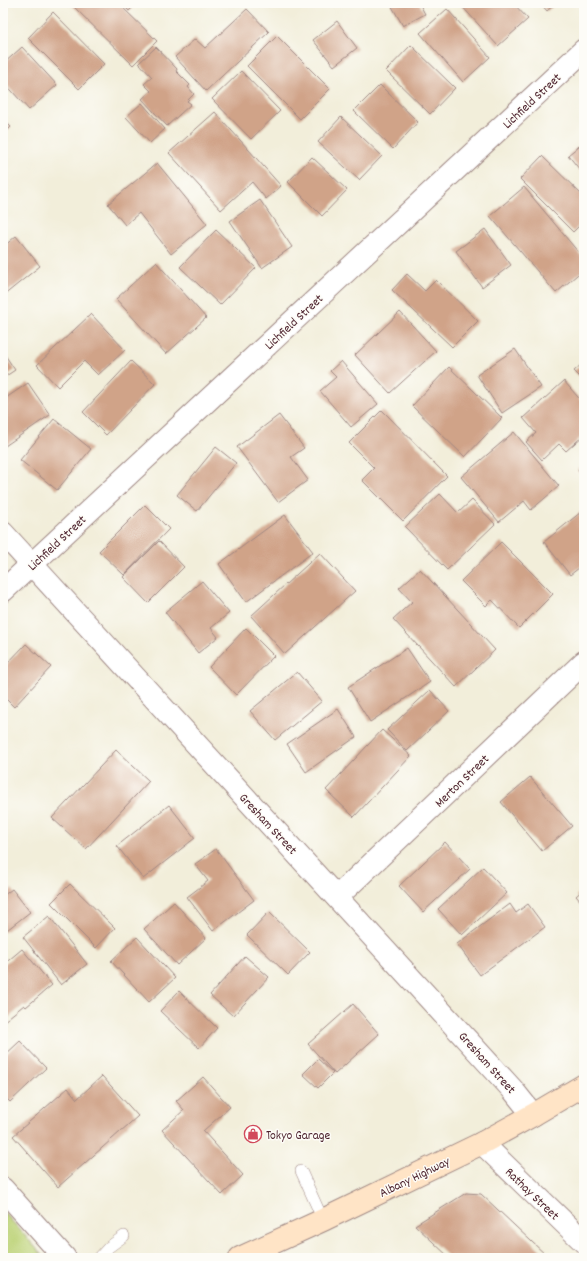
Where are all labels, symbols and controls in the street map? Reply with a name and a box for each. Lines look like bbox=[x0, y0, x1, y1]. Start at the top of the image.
street label: Lichfield Street bbox=[499, 69, 567, 134]
street label: Lichfield Street bbox=[261, 290, 329, 355]
street label: Lichfield Street bbox=[24, 511, 92, 576]
street label: Merton Street bbox=[431, 751, 494, 813]
street label: Gresham Street bbox=[234, 790, 301, 860]
street label: Gresham Street bbox=[453, 1028, 519, 1099]
shop icon: Tokyo Garage bbox=[243, 1124, 263, 1144]
place label: Tokyo Garage bbox=[266, 1127, 330, 1146]
street label: Albany Highway bbox=[377, 1153, 454, 1204]
street label: Rathay Street bbox=[500, 1164, 563, 1226]

